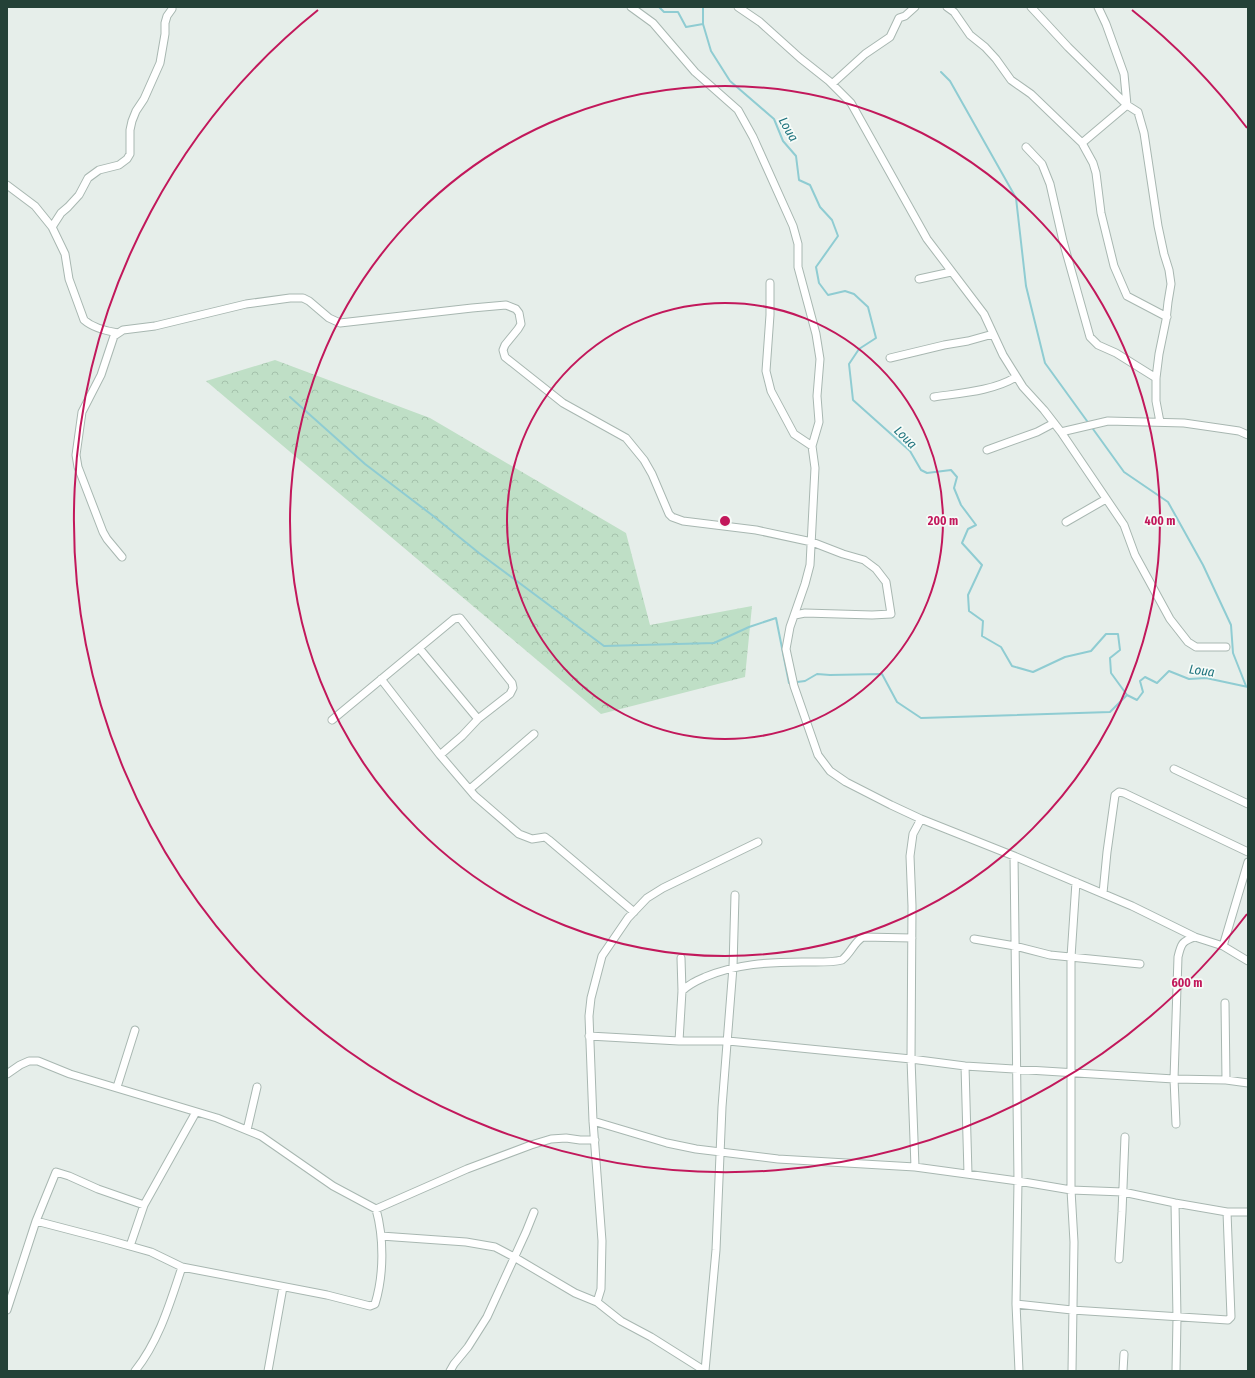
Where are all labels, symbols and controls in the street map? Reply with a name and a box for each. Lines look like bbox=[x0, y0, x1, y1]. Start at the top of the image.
water label: Loua bbox=[776, 114, 802, 144]
water label: Loua bbox=[891, 423, 920, 452]
centre of rings bbox=[718, 514, 732, 528]
text: 200 m bbox=[927, 514, 958, 528]
text: 400 m bbox=[1145, 514, 1175, 528]
water label: Loua bbox=[1188, 661, 1216, 680]
text: 600 m bbox=[1171, 976, 1203, 990]

